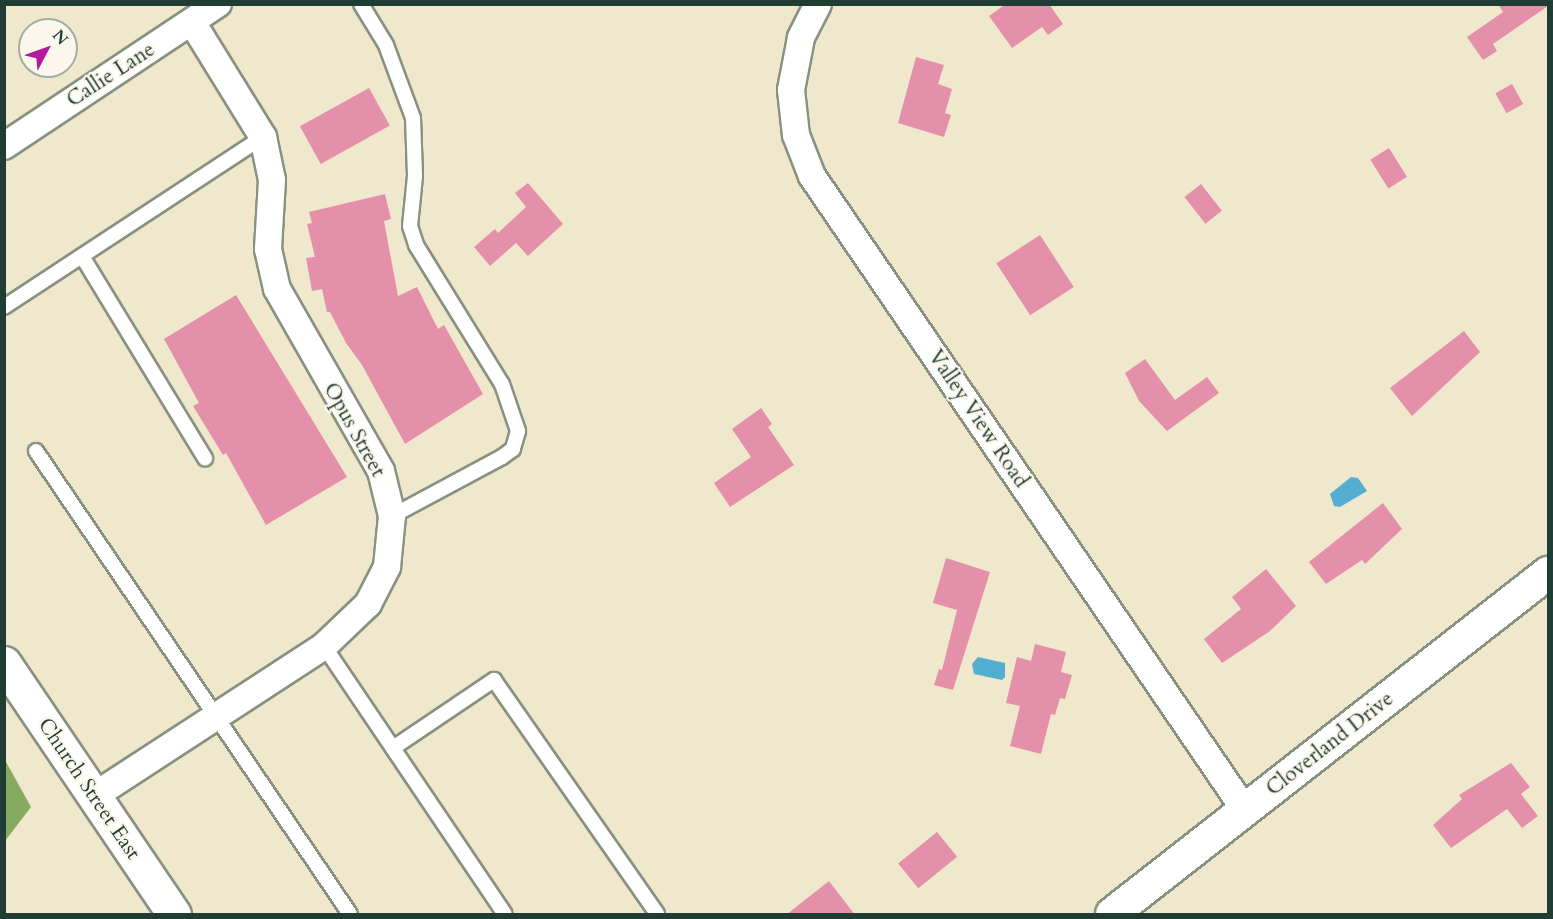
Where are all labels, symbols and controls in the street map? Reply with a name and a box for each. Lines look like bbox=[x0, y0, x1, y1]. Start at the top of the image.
north arrow bbox=[18, 18, 78, 78]
text: N bbox=[47, 25, 73, 50]
street label: Callie Lane bbox=[62, 37, 160, 113]
street label: Valley View Road bbox=[923, 345, 1033, 493]
street label: Opus Street bbox=[318, 378, 390, 482]
street label: Cloverland Drive bbox=[1261, 687, 1399, 801]
street label: Church Street East bbox=[32, 713, 146, 865]

